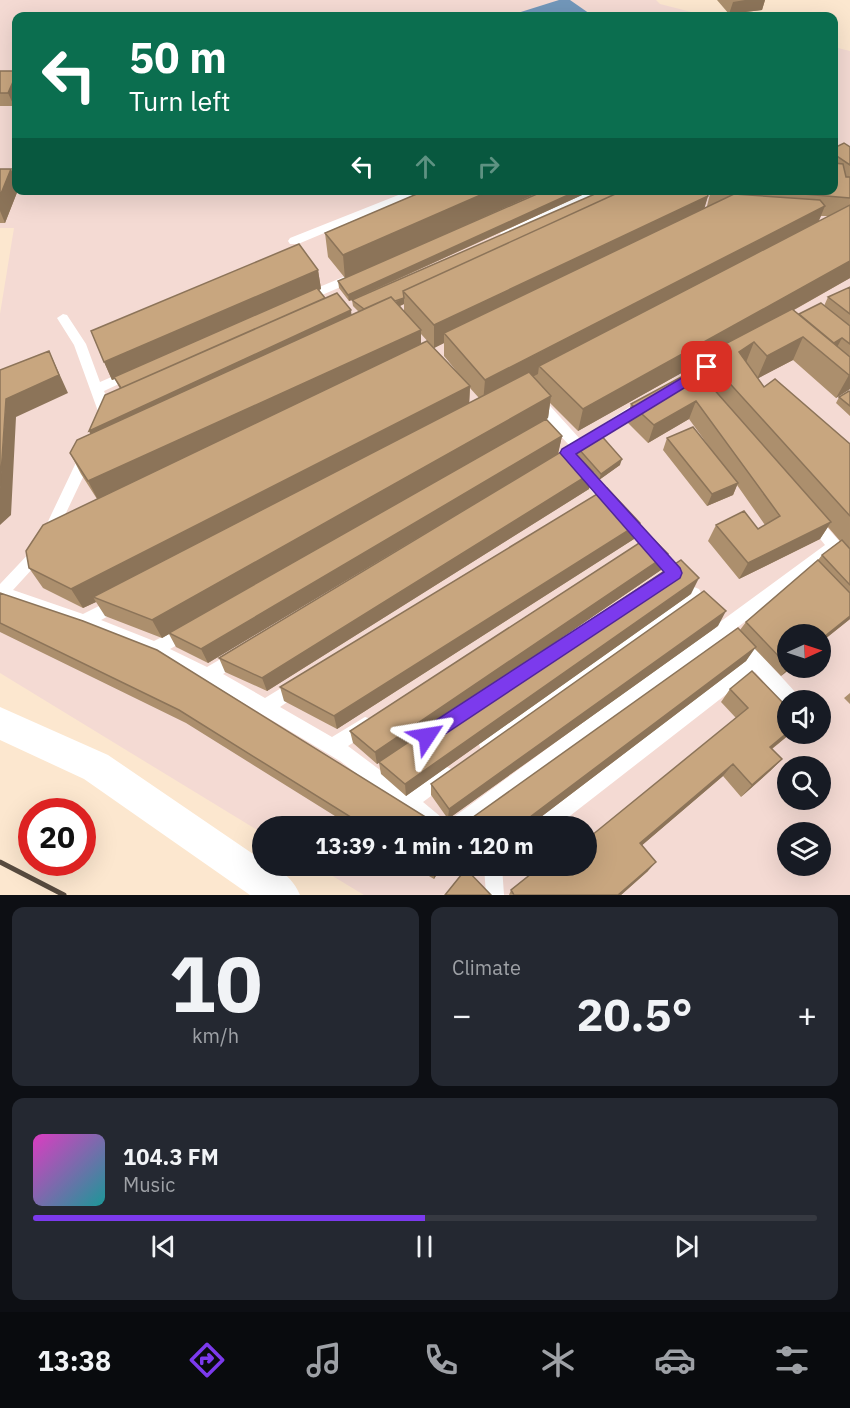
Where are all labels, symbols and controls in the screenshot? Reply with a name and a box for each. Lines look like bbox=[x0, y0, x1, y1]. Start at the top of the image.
text: 50 m bbox=[129, 30, 227, 85]
icon: left bbox=[30, 36, 108, 114]
text: Turn left bbox=[129, 83, 230, 118]
icon: left bbox=[346, 150, 379, 183]
icon: ahead bbox=[409, 150, 442, 183]
icon: right bbox=[472, 150, 505, 183]
pin bbox=[681, 341, 732, 392]
icon: arrive bbox=[690, 350, 723, 383]
north arrow bbox=[777, 624, 831, 678]
map controls bbox=[777, 624, 831, 876]
button: sound bbox=[777, 690, 831, 744]
position arrow bbox=[395, 704, 459, 768]
button: search bbox=[777, 756, 831, 810]
speed limit sign: 20 bbox=[18, 798, 96, 876]
button: layers bbox=[777, 822, 831, 876]
text: 13:39 · 1 min · 120 m bbox=[315, 831, 534, 860]
text: 10 bbox=[169, 932, 262, 1033]
text: Climate bbox=[452, 954, 521, 981]
text: 20.5° bbox=[576, 985, 693, 1043]
text: − bbox=[452, 993, 472, 1036]
text: + bbox=[797, 993, 817, 1036]
text: km/h bbox=[192, 1022, 239, 1049]
text: 104.3 FM bbox=[123, 1142, 219, 1171]
text: Music bbox=[123, 1171, 175, 1198]
icon: previous bbox=[147, 1230, 180, 1263]
icon: pause bbox=[408, 1230, 441, 1263]
icon: next bbox=[670, 1230, 703, 1263]
icon: directions bbox=[186, 1339, 228, 1381]
icon: music bbox=[303, 1339, 345, 1381]
icon: phone bbox=[420, 1339, 462, 1381]
icon: climate bbox=[537, 1339, 579, 1381]
icon: car bbox=[654, 1339, 696, 1381]
icon: filters bbox=[771, 1339, 813, 1381]
text: 13:38 bbox=[37, 1343, 111, 1378]

